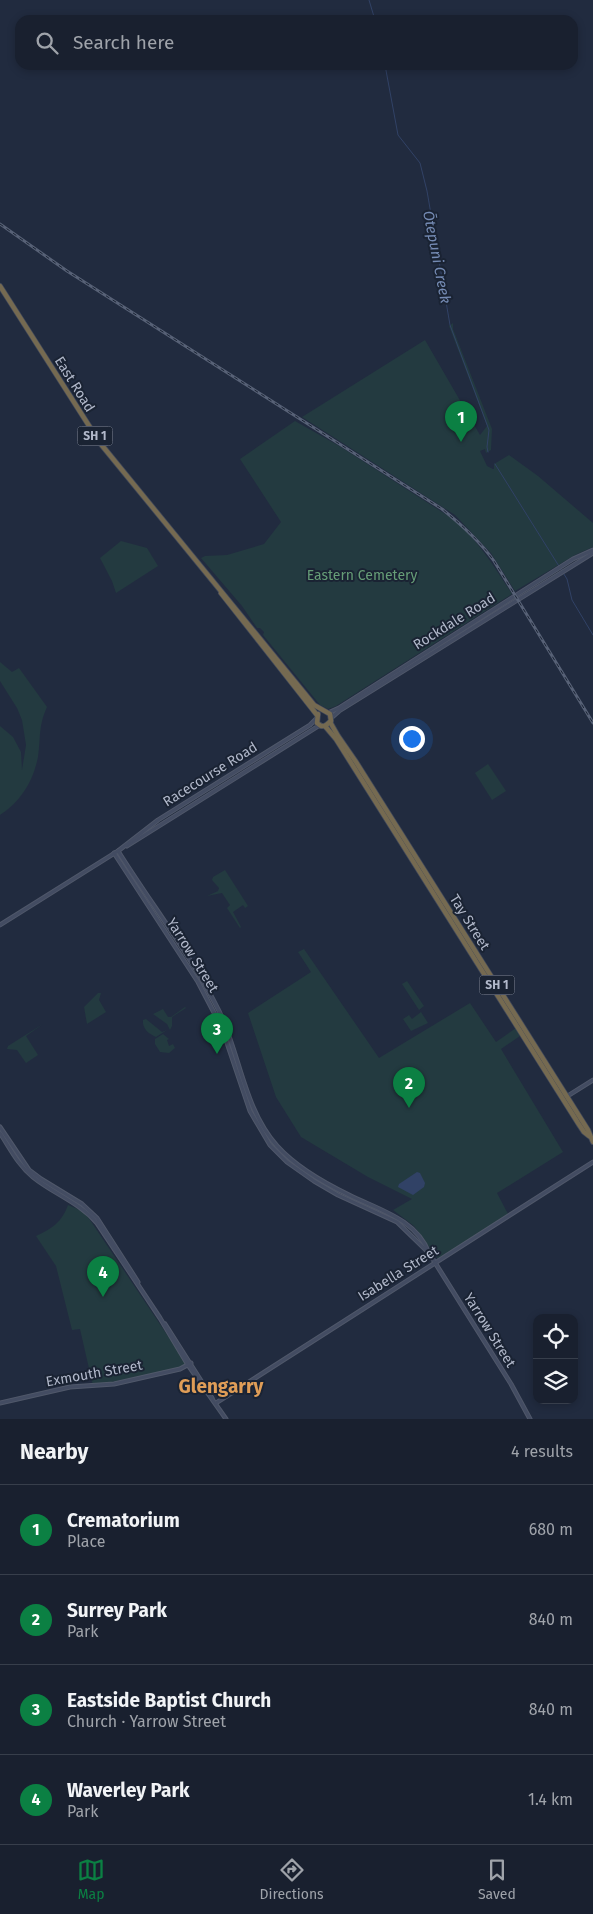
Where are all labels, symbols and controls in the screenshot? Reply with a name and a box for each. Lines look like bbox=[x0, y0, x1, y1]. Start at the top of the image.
search box bbox=[15, 15, 578, 70]
icon: search bbox=[33, 29, 61, 57]
text: Search here bbox=[73, 31, 174, 54]
water label: Ōtepuni Creek bbox=[419, 209, 455, 305]
street label: East Road bbox=[51, 353, 98, 415]
pin: 1 bbox=[445, 401, 477, 442]
road number: SH 1 bbox=[78, 426, 112, 446]
park label: Eastern Cemetery bbox=[307, 567, 417, 584]
street label: Rockdale Road bbox=[410, 589, 498, 653]
your location bbox=[399, 726, 425, 752]
street label: Racecourse Road bbox=[160, 739, 261, 810]
street label: Tay Street bbox=[446, 891, 494, 954]
street label: Yarrow Street bbox=[163, 915, 223, 996]
road number: SH 1 bbox=[480, 976, 514, 994]
pin: 3 bbox=[201, 1013, 233, 1054]
pin: 2 bbox=[393, 1067, 425, 1108]
street label: Isabella Street bbox=[355, 1241, 442, 1305]
pin: 4 bbox=[87, 1256, 119, 1297]
street label: Yarrow Street bbox=[460, 1290, 520, 1371]
map controls bbox=[533, 1314, 578, 1404]
button: locate bbox=[533, 1314, 578, 1359]
street label: Exmouth Street bbox=[45, 1356, 145, 1390]
button: layers bbox=[533, 1359, 578, 1404]
district label: Glengarry bbox=[179, 1375, 264, 1398]
text: Nearby bbox=[20, 1439, 88, 1465]
text: 4 results bbox=[511, 1442, 573, 1461]
text: Crematorium bbox=[67, 1509, 180, 1532]
text: 1 bbox=[32, 1520, 40, 1539]
text: 680 m bbox=[529, 1520, 573, 1539]
text: Place bbox=[67, 1532, 106, 1551]
text: Surrey Park bbox=[67, 1599, 167, 1622]
text: 2 bbox=[32, 1610, 40, 1629]
text: 840 m bbox=[529, 1610, 573, 1629]
text: Park bbox=[67, 1622, 99, 1641]
text: Eastside Baptist Church bbox=[67, 1689, 271, 1712]
text: 3 bbox=[32, 1700, 40, 1719]
text: 840 m bbox=[529, 1700, 573, 1719]
text: Church · Yarrow Street bbox=[67, 1712, 226, 1731]
text: Waverley Park bbox=[67, 1779, 190, 1802]
text: 4 bbox=[31, 1790, 41, 1809]
text: 1.4 km bbox=[528, 1790, 573, 1809]
text: Park bbox=[67, 1802, 99, 1821]
tab: Map bbox=[77, 1856, 105, 1903]
tab: Directions bbox=[259, 1856, 324, 1903]
tab: Saved bbox=[478, 1856, 516, 1903]

